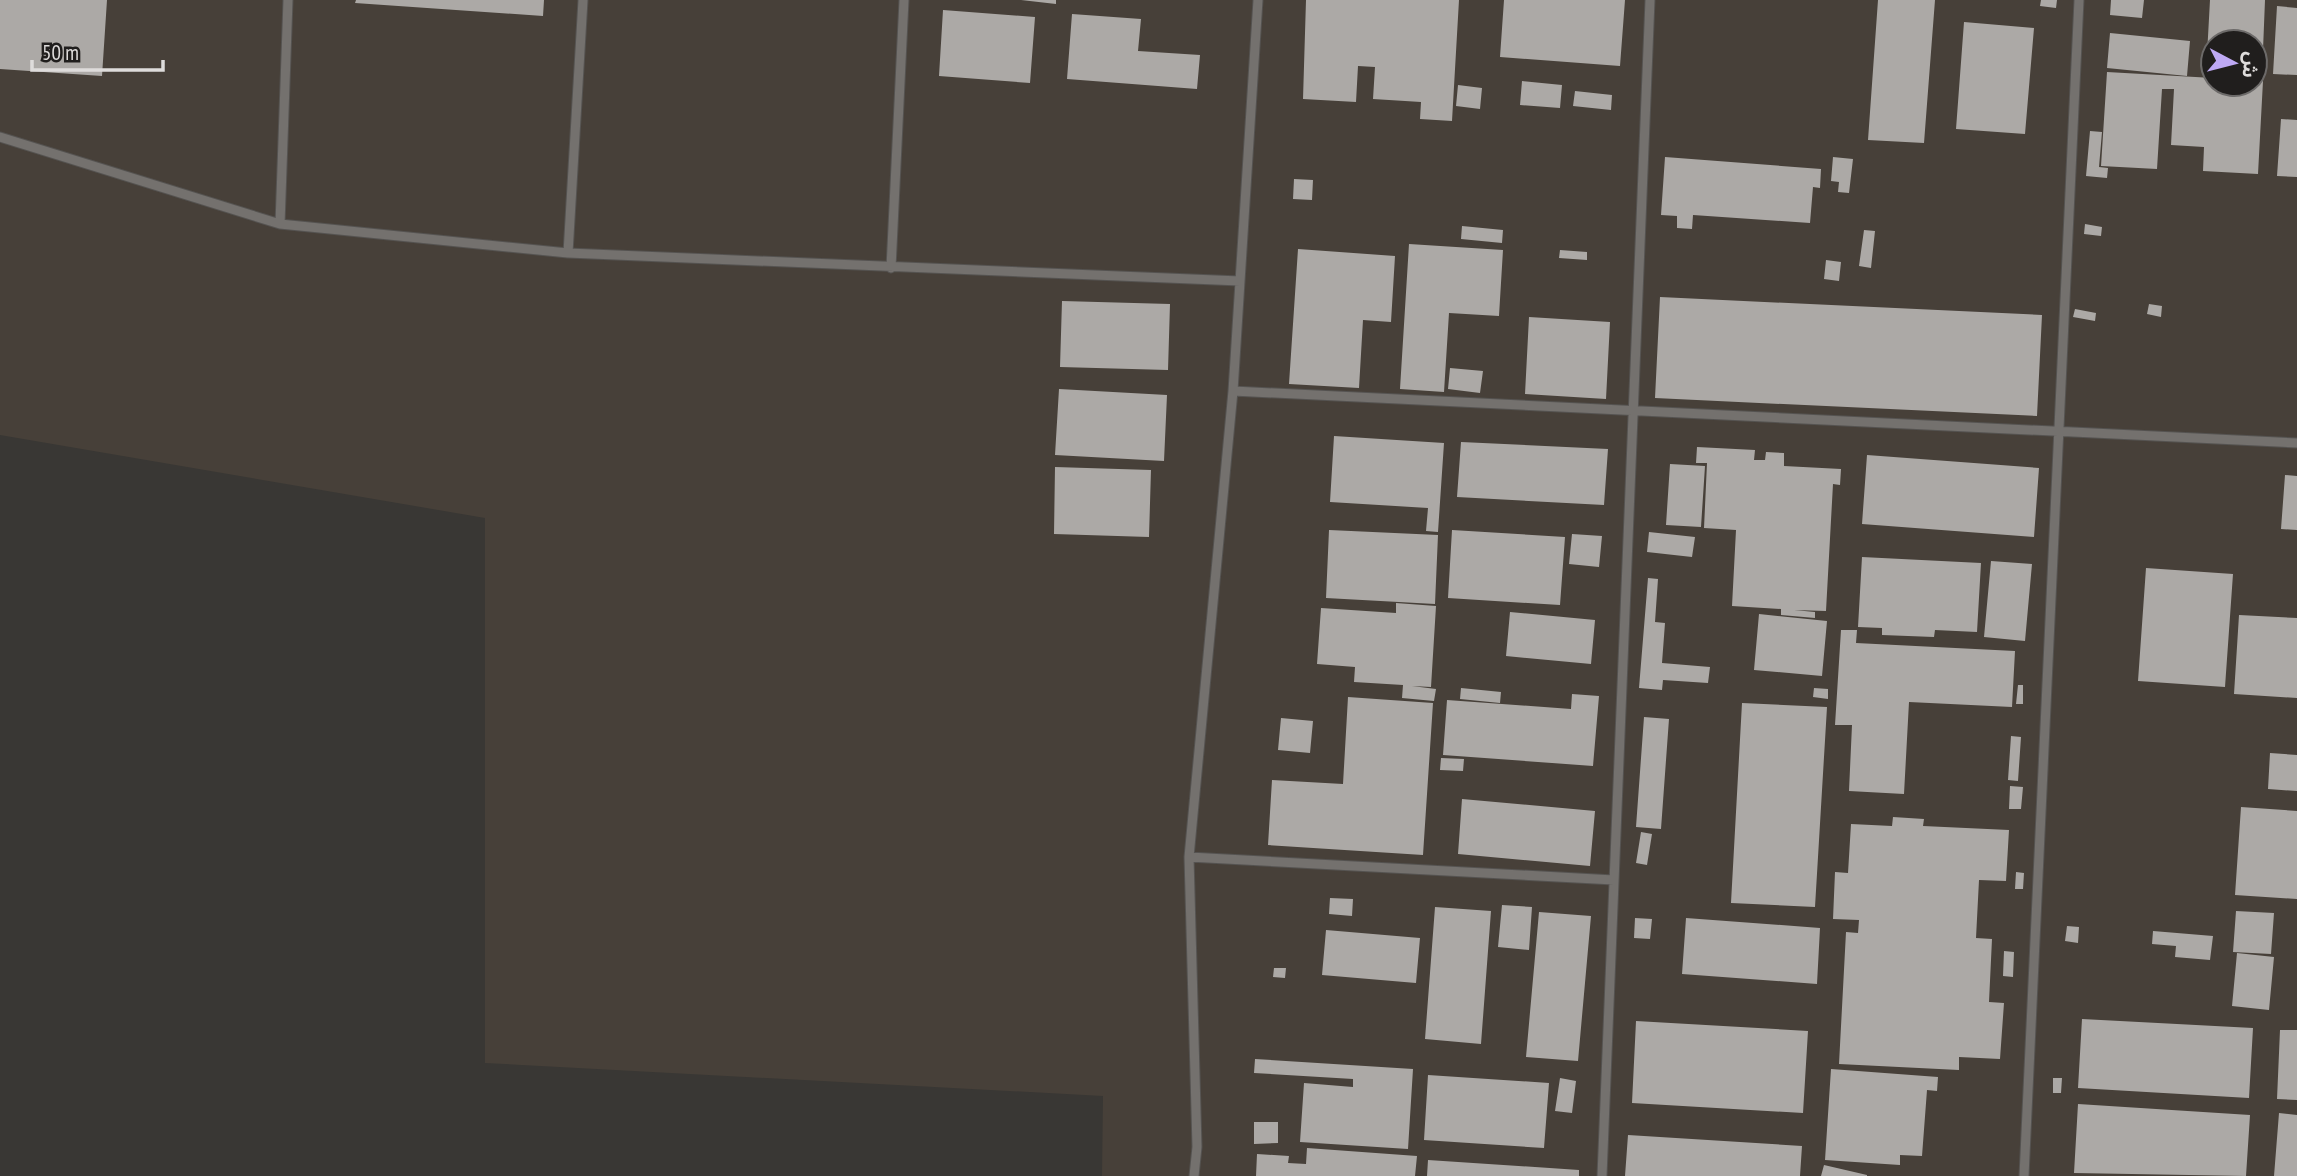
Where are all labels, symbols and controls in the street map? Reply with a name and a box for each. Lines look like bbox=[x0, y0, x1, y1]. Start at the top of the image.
scale bar bbox=[32, 28, 163, 72]
north arrow bbox=[2199, 28, 2269, 98]
text: 50 m bbox=[42, 39, 79, 66]
text: ش bbox=[2237, 51, 2264, 79]

